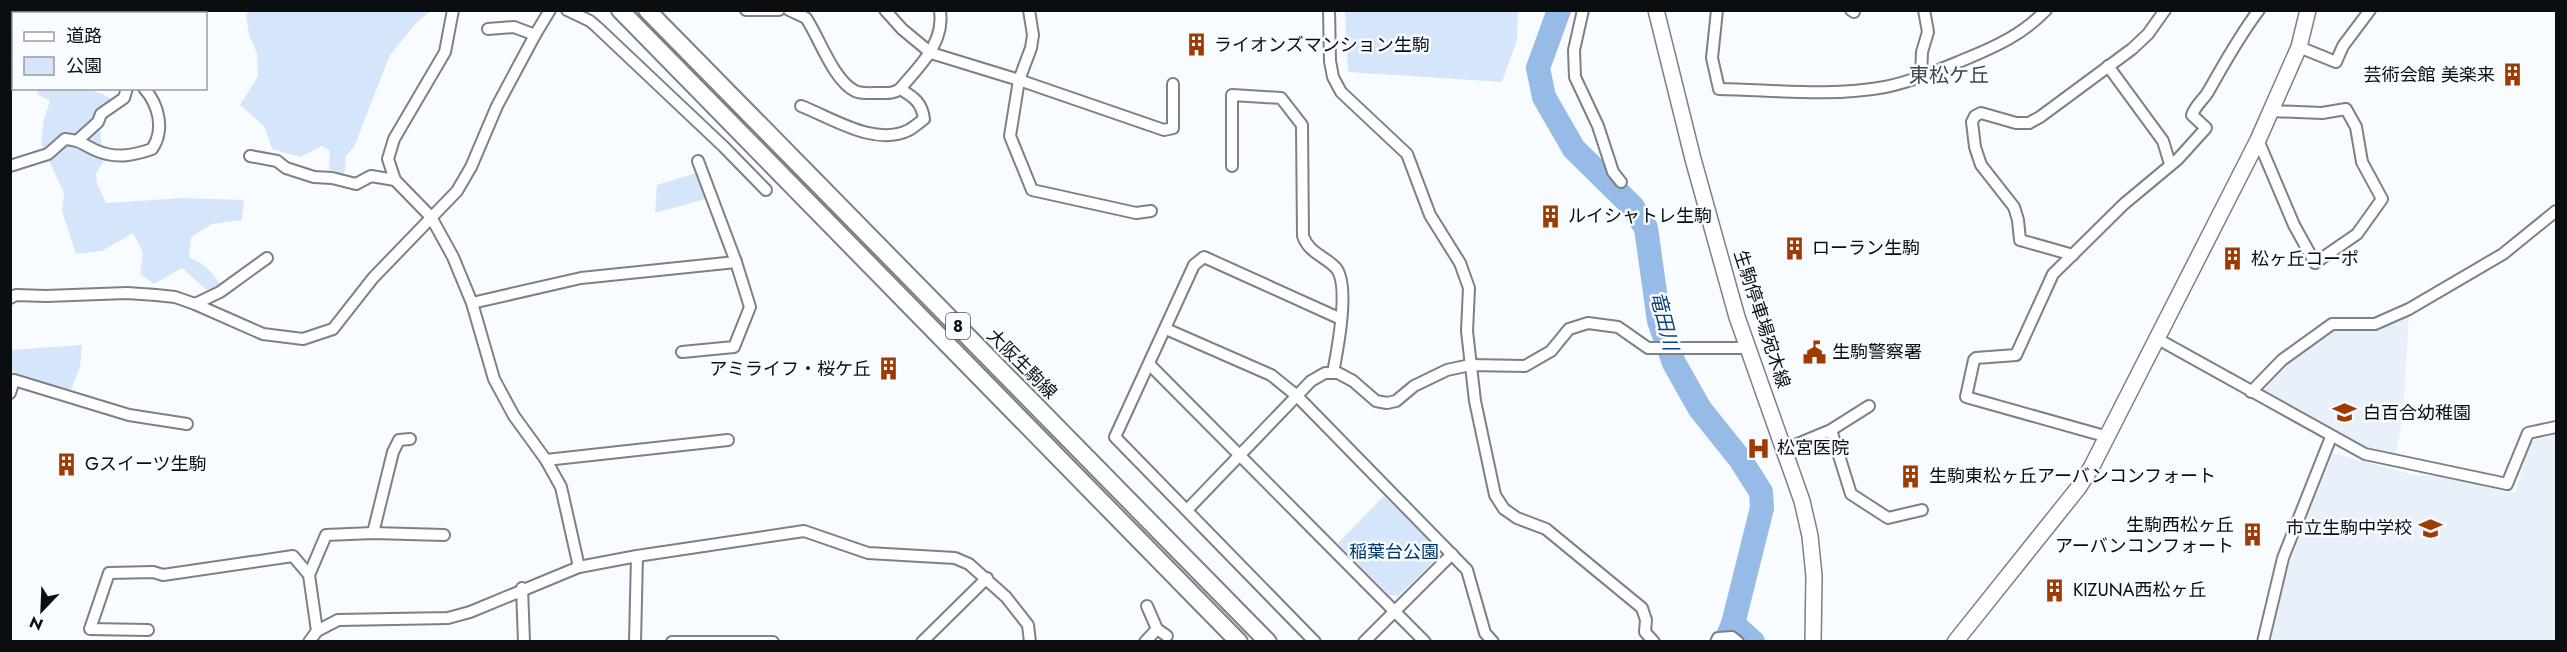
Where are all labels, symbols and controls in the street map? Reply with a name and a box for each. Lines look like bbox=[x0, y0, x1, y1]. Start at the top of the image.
legend bbox=[12, 12, 207, 90]
text: 道路 bbox=[66, 23, 102, 49]
building icon: ライオンズマンション生駒 bbox=[1183, 32, 1209, 58]
place label: ライオンズマンション生駒 bbox=[1214, 32, 1430, 58]
text: 公園 bbox=[66, 53, 102, 79]
district label: 東松ケ丘 bbox=[1909, 61, 1989, 90]
place label: 芸術会館 美楽来 bbox=[2364, 62, 2495, 88]
building icon: 芸術会館 美楽来 bbox=[2500, 62, 2526, 88]
building icon: ルイシャトレ生駒 bbox=[1537, 203, 1563, 229]
place label: ルイシャトレ生駒 bbox=[1568, 203, 1712, 229]
building icon: ローラン生駒 bbox=[1781, 235, 1807, 261]
place label: ローラン生駒 bbox=[1812, 235, 1920, 261]
building icon: 松ヶ丘コーポ bbox=[2220, 246, 2246, 272]
place label: 松ヶ丘コーポ bbox=[2251, 246, 2359, 272]
street label: 生駒停車場宛木線 bbox=[1727, 247, 1797, 391]
water label: 竜田川 bbox=[1643, 288, 1686, 356]
road number: 8 bbox=[946, 313, 970, 339]
street label: 大阪生駒線 bbox=[981, 323, 1063, 405]
public building icon: 生駒警察署 bbox=[1801, 339, 1827, 365]
place label: 生駒警察署 bbox=[1832, 339, 1922, 365]
place label: アミライフ・桜ケ丘 bbox=[709, 356, 871, 382]
building icon: アミライフ・桜ケ丘 bbox=[876, 356, 902, 382]
school or university icon: 白百合幼稚園 bbox=[2332, 400, 2358, 426]
place label: 白百合幼稚園 bbox=[2363, 400, 2471, 426]
hospital icon: 松宮医院 bbox=[1746, 435, 1772, 461]
place label: 松宮医院 bbox=[1777, 435, 1849, 461]
building icon: Gスイーツ生駒 bbox=[54, 451, 80, 477]
place label: Gスイーツ生駒 bbox=[85, 451, 207, 477]
building icon: 生駒東松ヶ丘アーバンコンフォート bbox=[1898, 463, 1924, 489]
place label: 生駒東松ヶ丘アーバンコンフォート bbox=[1929, 463, 2216, 489]
place label: 生駒西松ヶ丘 アーバンコンフォート bbox=[2055, 512, 2234, 559]
place label: 市立生駒中学校 bbox=[2286, 515, 2412, 541]
school or university icon: 市立生駒中学校 bbox=[2417, 515, 2443, 541]
building icon: 生駒西松ヶ丘 アーバンコンフォート bbox=[2239, 522, 2265, 548]
park label: 稲葉台公園 bbox=[1349, 539, 1439, 565]
building icon: KIZUNA西松ヶ丘 bbox=[2042, 577, 2068, 603]
place label: KIZUNA西松ヶ丘 bbox=[2073, 577, 2207, 603]
north arrow bbox=[12, 580, 72, 640]
text: N bbox=[26, 610, 47, 636]

